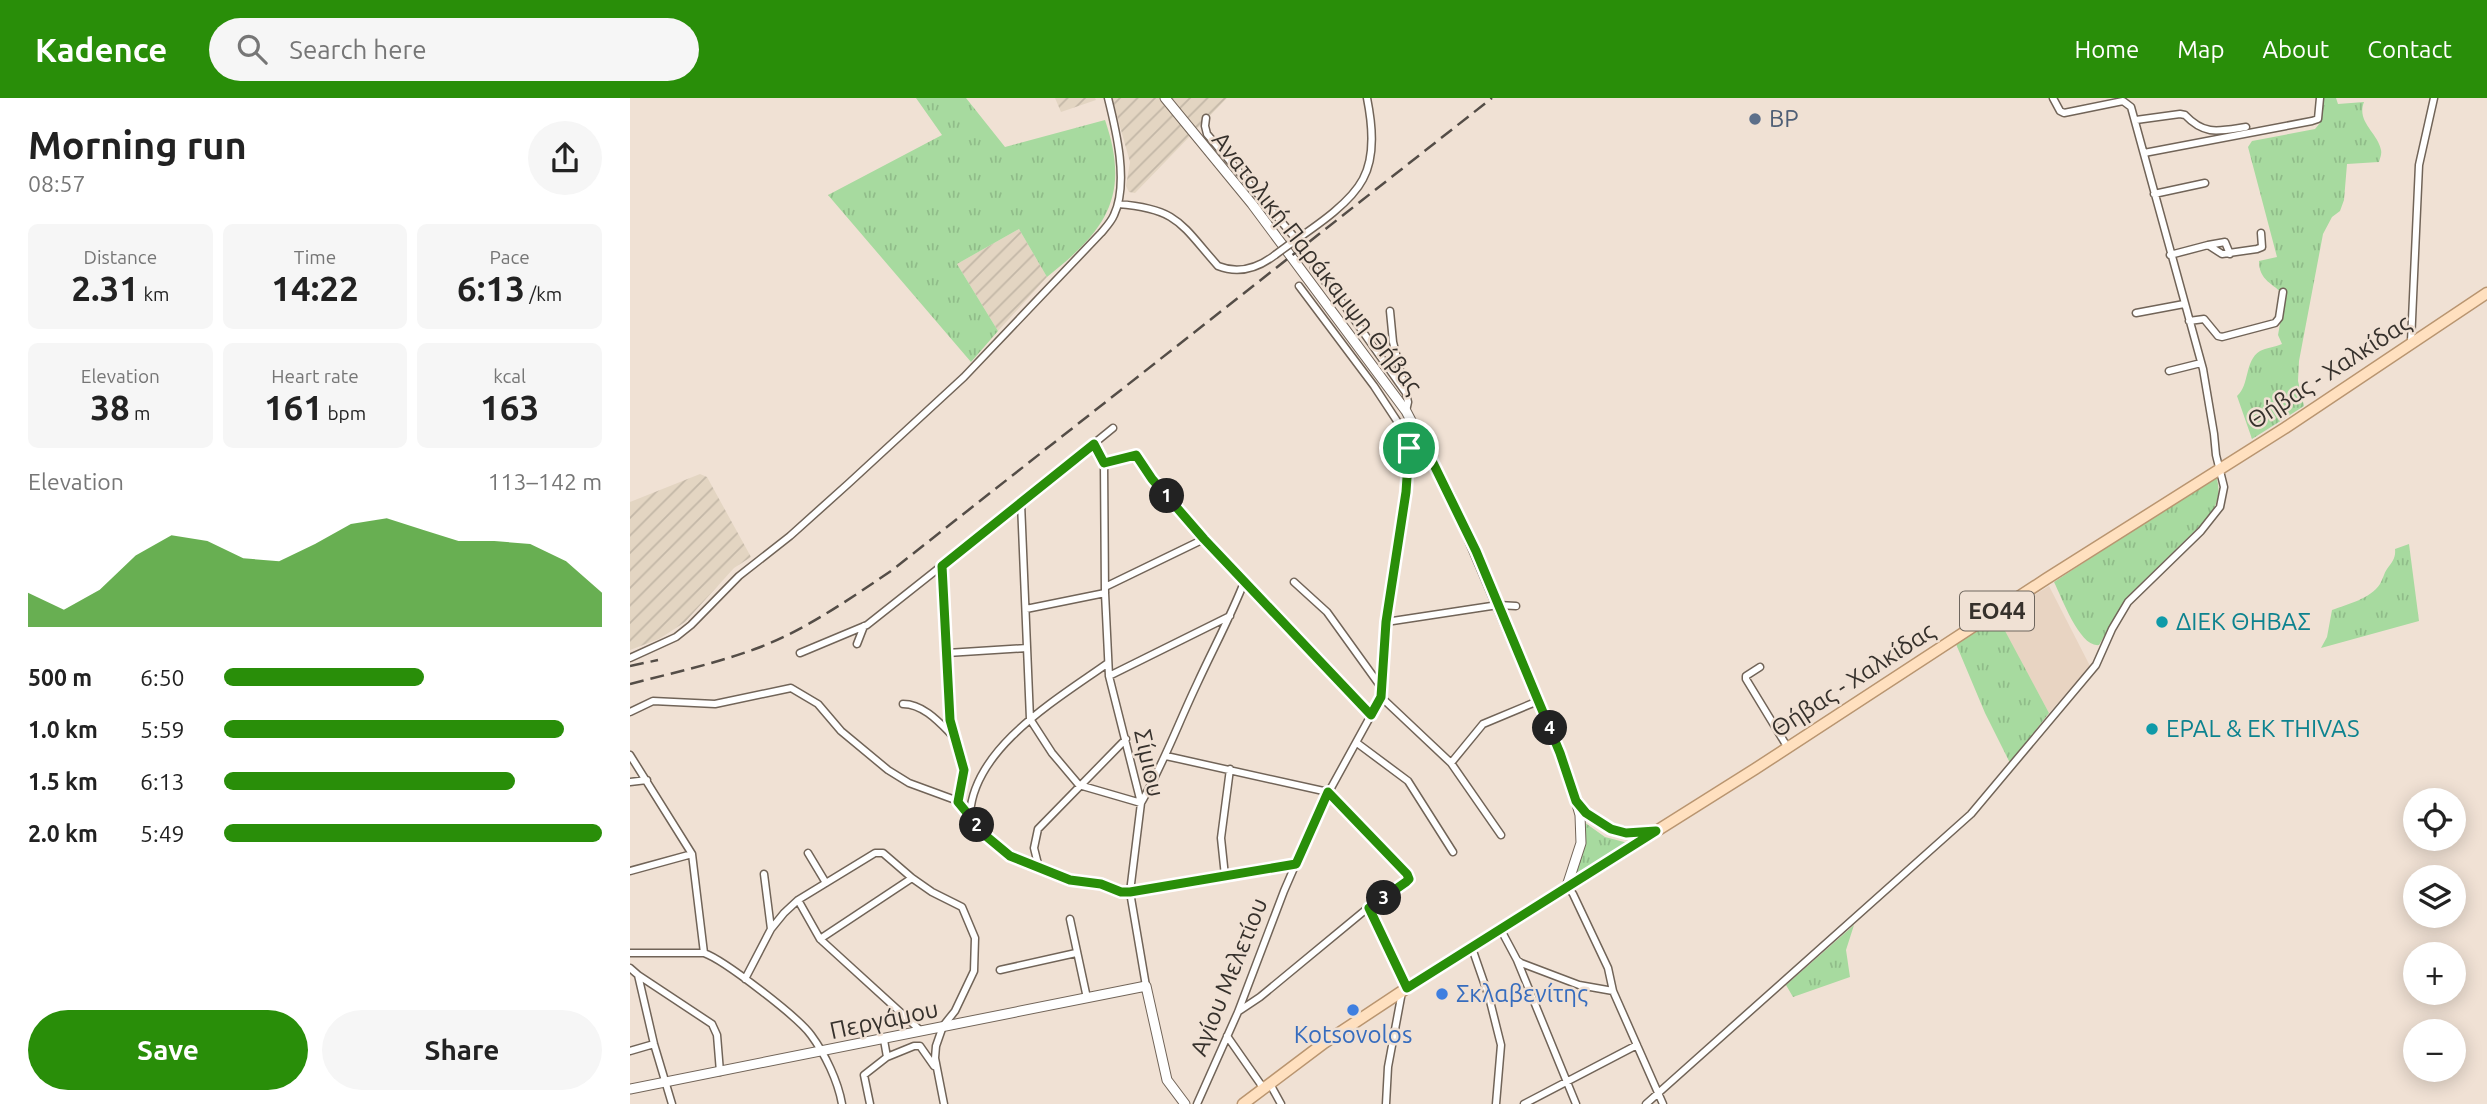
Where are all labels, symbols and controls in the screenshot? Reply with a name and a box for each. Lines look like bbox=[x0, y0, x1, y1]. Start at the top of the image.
search box bbox=[209, 18, 699, 81]
icon: search bbox=[233, 30, 271, 68]
text: Kadence bbox=[35, 31, 167, 68]
text: Search here bbox=[289, 35, 427, 64]
text: Home bbox=[2074, 36, 2139, 63]
text: Map bbox=[2177, 36, 2224, 63]
text: About bbox=[2262, 36, 2329, 63]
text: Contact bbox=[2367, 36, 2452, 63]
place label: BP bbox=[1769, 105, 1799, 132]
marker: BP bbox=[1747, 111, 1763, 127]
button: share bbox=[528, 121, 602, 195]
text: Morning run bbox=[28, 124, 247, 166]
street label: Ανατολική Παράκαμψη Θήβας bbox=[1207, 127, 1428, 399]
text: 08:57 bbox=[28, 171, 86, 196]
text: Distance bbox=[84, 246, 157, 268]
text: Time bbox=[294, 246, 336, 268]
text: Pace bbox=[490, 246, 530, 268]
text: 2.31 bbox=[71, 268, 139, 308]
text: 14:22 bbox=[271, 268, 359, 308]
text: 6:13 bbox=[457, 268, 525, 308]
text: km bbox=[139, 283, 169, 305]
text: /km bbox=[525, 283, 562, 305]
street label: Θήβας - Χαλκίδας bbox=[2242, 309, 2415, 434]
text: Elevation bbox=[81, 365, 160, 387]
text: Heart rate bbox=[271, 365, 359, 387]
text: kcal bbox=[493, 365, 526, 387]
text: 38 bbox=[90, 387, 130, 427]
text: 161 bbox=[264, 387, 323, 427]
text: 163 bbox=[480, 387, 539, 427]
text: m bbox=[130, 402, 150, 424]
text: bpm bbox=[323, 402, 366, 424]
pin bbox=[1379, 418, 1439, 478]
icon: arrive bbox=[1390, 429, 1428, 467]
text: Elevation bbox=[28, 469, 124, 494]
text: 113–142 m bbox=[488, 469, 602, 494]
pin: 1 bbox=[1150, 478, 1184, 514]
text: 1 bbox=[1161, 484, 1172, 506]
road number: ΕΟ44 bbox=[1960, 592, 2034, 631]
place label: ΔΙΕΚ ΘΗΒΑΣ bbox=[2176, 608, 2311, 635]
marker: ΔΙΕΚ ΘΗΒΑΣ bbox=[2154, 614, 2170, 630]
street label: Θήβας - Χαλκίδας bbox=[1766, 617, 1939, 742]
text: 500 m bbox=[28, 665, 92, 690]
text: 6:50 bbox=[140, 665, 185, 690]
pin: 4 bbox=[1532, 710, 1567, 746]
place label: EPAL & EK THIVAS bbox=[2166, 715, 2360, 742]
text: 4 bbox=[1544, 716, 1555, 738]
text: 1.0 km bbox=[28, 717, 98, 742]
text: 5:59 bbox=[140, 717, 185, 742]
marker: EPAL & EK THIVAS bbox=[2144, 721, 2160, 737]
street label: Σίμιου bbox=[1129, 727, 1170, 799]
text: 1.5 km bbox=[28, 769, 98, 794]
text: 6:13 bbox=[140, 769, 185, 794]
map controls bbox=[2403, 788, 2466, 1082]
button: locate bbox=[2403, 788, 2466, 851]
pin: 2 bbox=[960, 808, 994, 842]
text: 2 bbox=[971, 813, 982, 835]
text: 2.0 km bbox=[28, 821, 98, 846]
text: 5:49 bbox=[140, 821, 185, 846]
button: layers bbox=[2403, 865, 2466, 928]
pin: 3 bbox=[1366, 880, 1402, 916]
text: 3 bbox=[1378, 886, 1389, 908]
street label: Αγίου Μελετίου bbox=[1185, 894, 1272, 1060]
button: + bbox=[2403, 942, 2466, 1005]
place label: Σκλαβενίτης bbox=[1456, 980, 1588, 1007]
marker: Σκλαβενίτης bbox=[1434, 986, 1450, 1002]
street label: Περγάμου bbox=[827, 995, 941, 1044]
marker: Kotsovolos bbox=[1345, 1002, 1361, 1018]
button: Save bbox=[28, 1010, 308, 1090]
button: Share bbox=[322, 1010, 602, 1090]
button: − bbox=[2403, 1019, 2466, 1082]
place label: Kotsovolos bbox=[1294, 1021, 1412, 1048]

